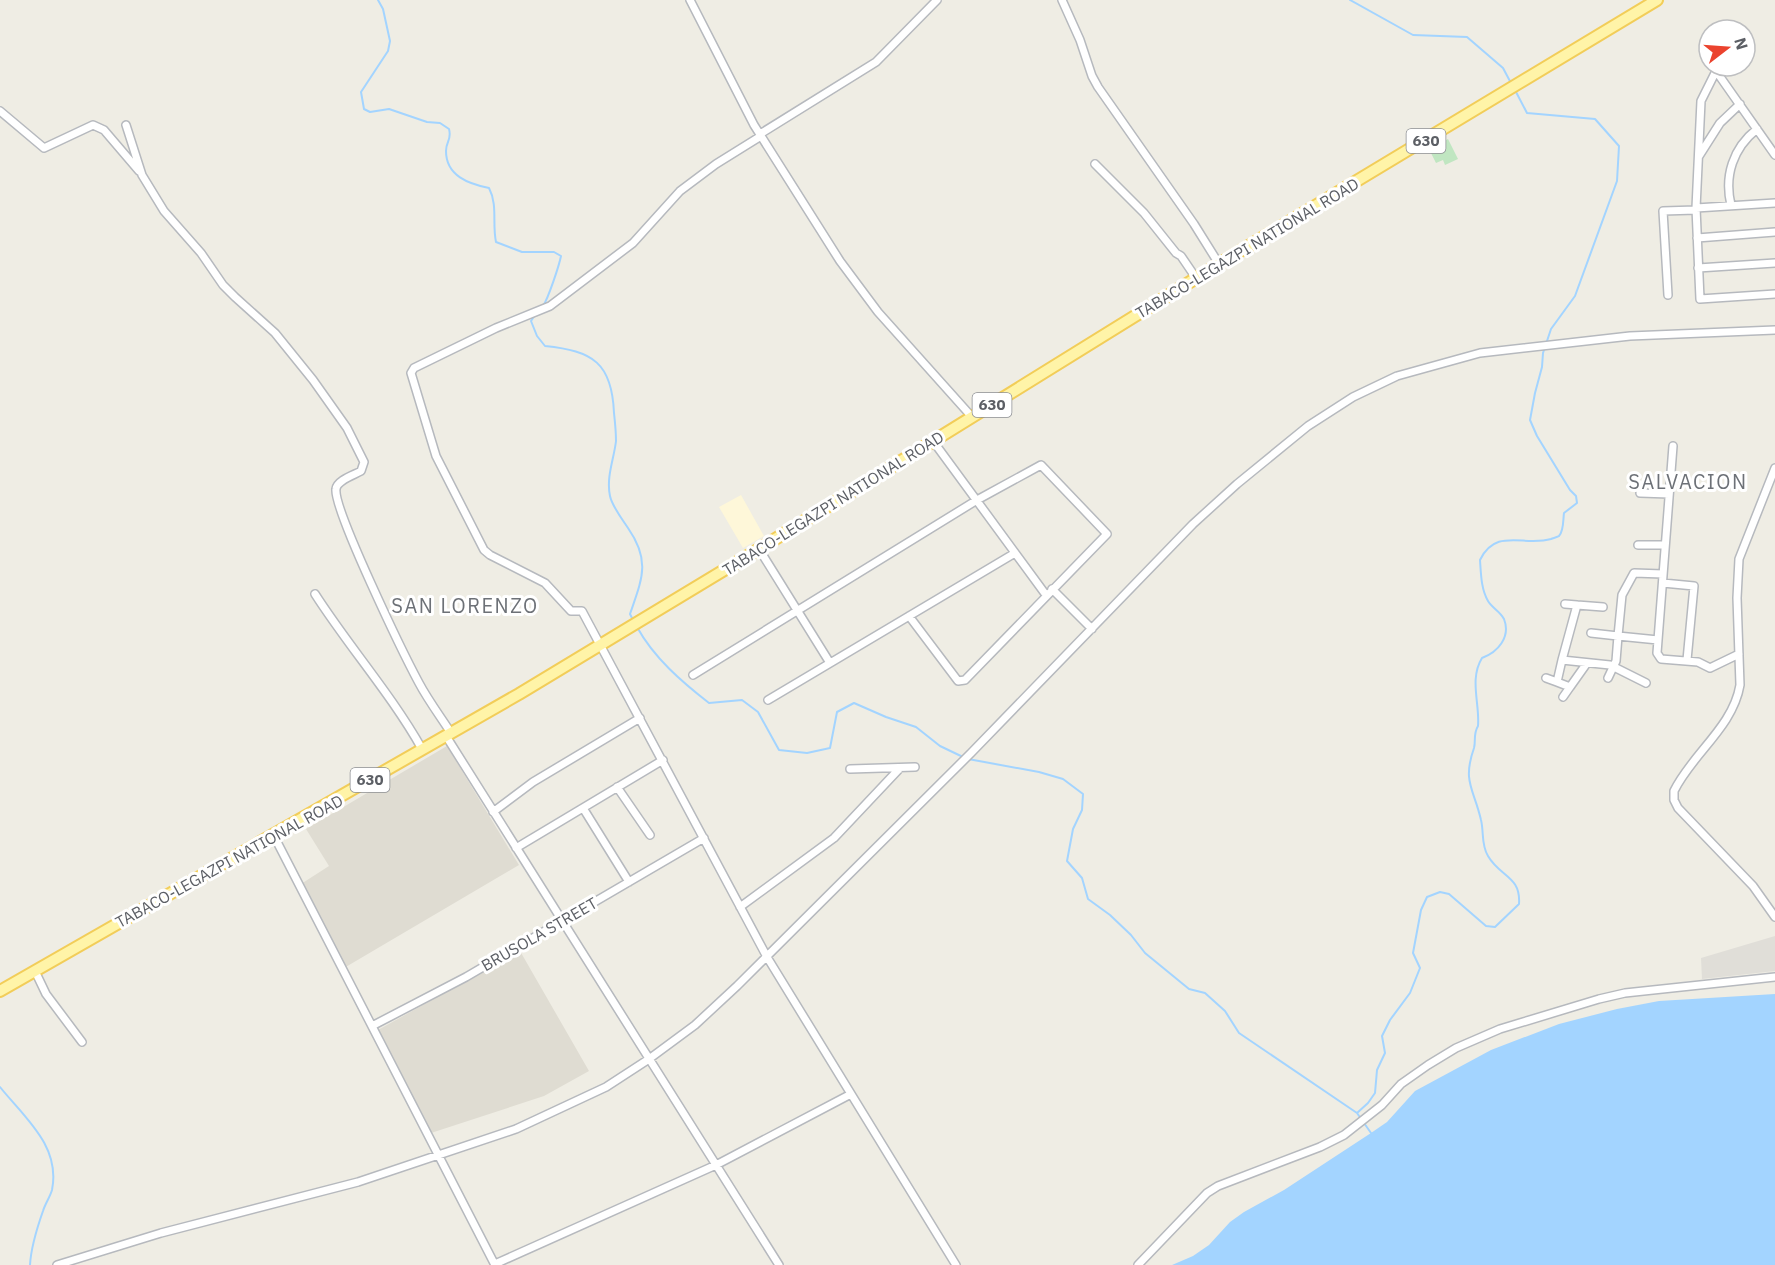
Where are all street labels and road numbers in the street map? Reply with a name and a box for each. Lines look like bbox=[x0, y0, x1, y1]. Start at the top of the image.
road number: 630 bbox=[1406, 129, 1446, 153]
street label: TABACO-LEGAZPI NATIONAL ROAD bbox=[1132, 173, 1362, 323]
road number: 630 bbox=[972, 393, 1012, 417]
street label: TABACO-LEGAZPI NATIONAL ROAD bbox=[719, 426, 947, 580]
road number: 630 bbox=[350, 768, 389, 792]
street label: TABACO-LEGAZPI NATIONAL ROAD bbox=[112, 790, 346, 932]
street label: BRUSOLA STREET bbox=[477, 893, 601, 975]

